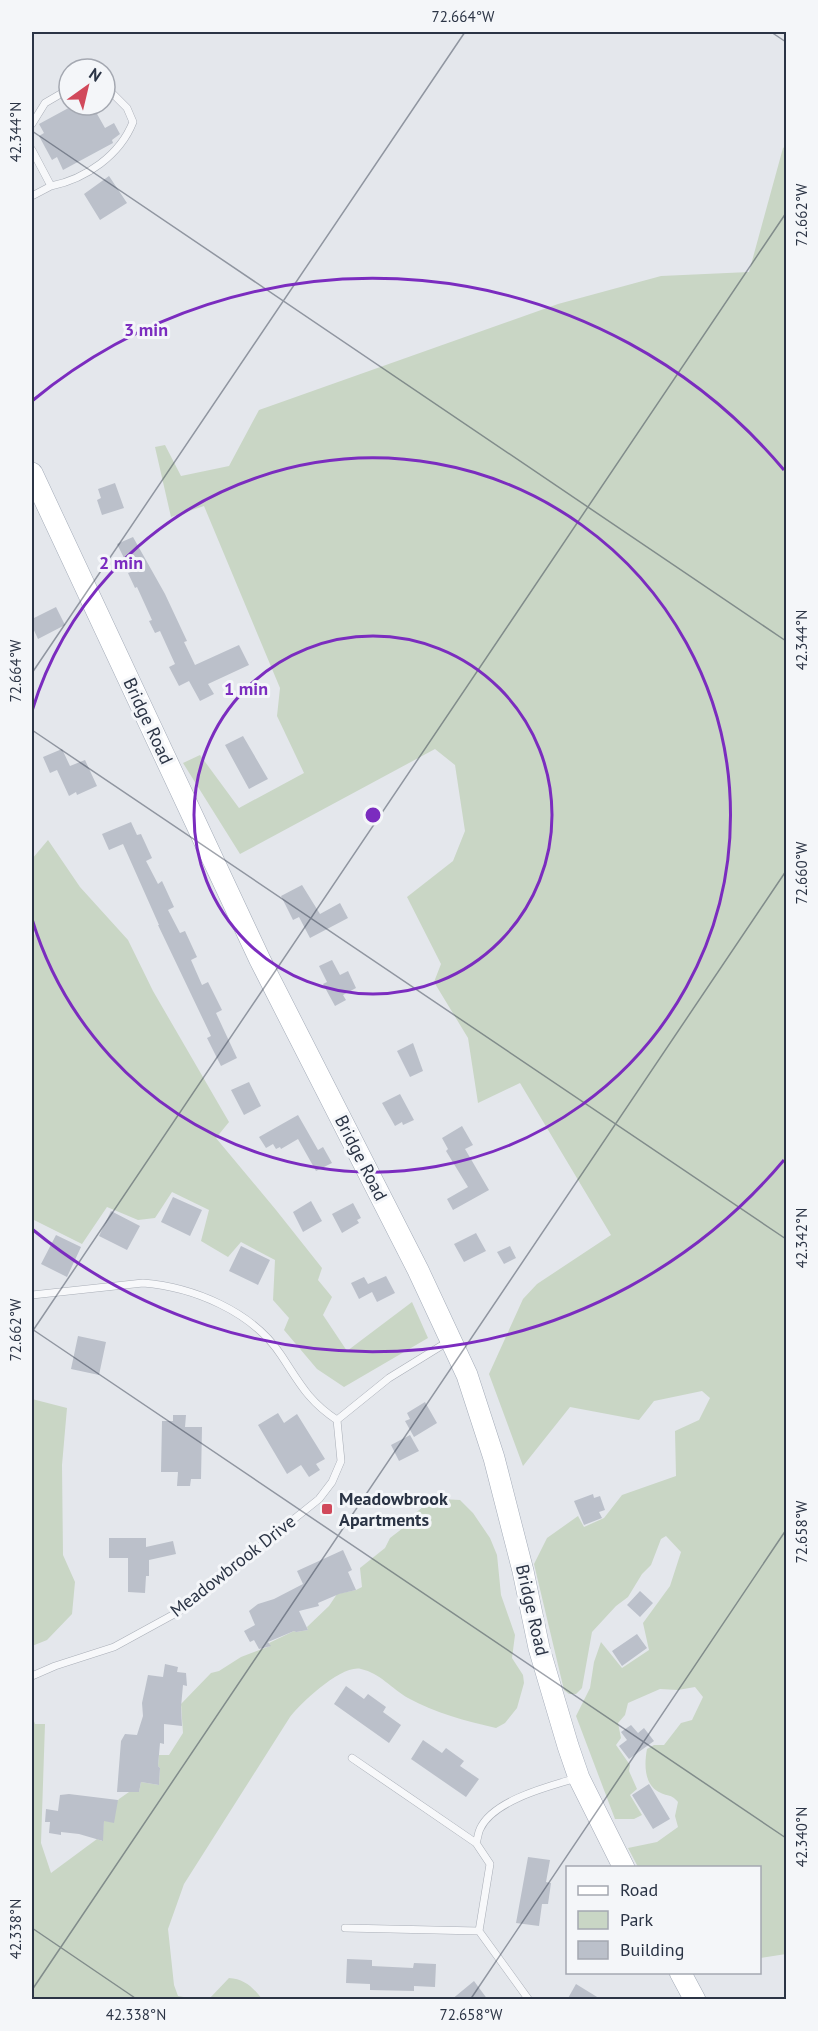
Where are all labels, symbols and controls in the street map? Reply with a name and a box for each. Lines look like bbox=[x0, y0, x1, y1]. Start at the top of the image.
text: 72.664°W bbox=[432, 7, 495, 26]
north arrow bbox=[57, 57, 117, 117]
text: N bbox=[85, 63, 105, 86]
text: 42.344°N bbox=[6, 102, 25, 162]
text: 72.662°W bbox=[792, 183, 811, 246]
text: 3 min bbox=[124, 318, 168, 341]
text: 2 min bbox=[99, 551, 143, 574]
text: 42.344°N bbox=[792, 610, 811, 670]
text: 72.664°W bbox=[6, 639, 25, 702]
street label: Bridge Road bbox=[118, 674, 179, 768]
text: 1 min bbox=[224, 677, 268, 700]
centre of rings bbox=[363, 805, 383, 825]
text: 72.660°W bbox=[792, 841, 811, 904]
street label: Bridge Road bbox=[330, 1111, 393, 1204]
text: 42.342°N bbox=[792, 1208, 811, 1268]
text: 72.662°W bbox=[6, 1298, 25, 1361]
place label: Meadowbrook Apartments bbox=[339, 1487, 448, 1531]
text: 72.658°W bbox=[792, 1500, 811, 1563]
marker: Meadowbrook Apartments bbox=[320, 1502, 334, 1516]
street label: Meadowbrook Drive bbox=[165, 1509, 300, 1622]
street label: Bridge Road bbox=[511, 1562, 554, 1658]
text: 42.340°N bbox=[792, 1807, 811, 1867]
legend bbox=[566, 1866, 761, 1974]
text: Road bbox=[620, 1878, 658, 1901]
text: 42.338°N bbox=[6, 1899, 25, 1959]
text: Park bbox=[620, 1908, 653, 1931]
text: Building bbox=[620, 1938, 684, 1961]
text: 42.338°N bbox=[106, 2005, 166, 2024]
text: 72.658°W bbox=[440, 2005, 503, 2024]

